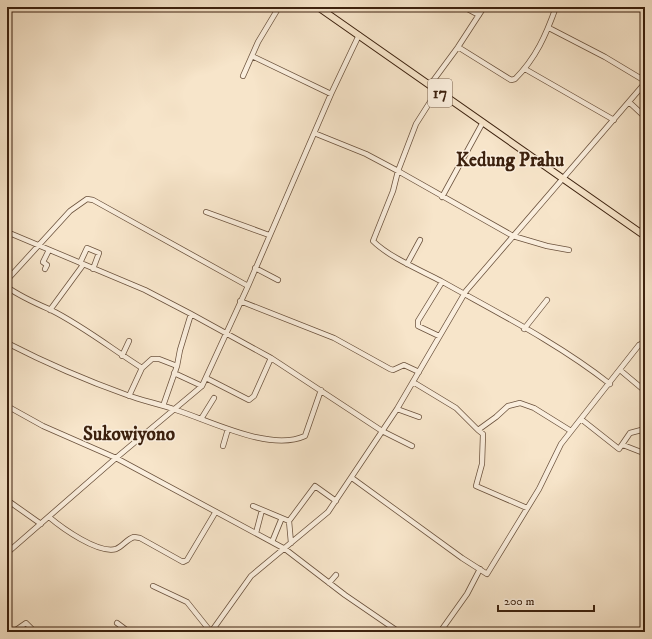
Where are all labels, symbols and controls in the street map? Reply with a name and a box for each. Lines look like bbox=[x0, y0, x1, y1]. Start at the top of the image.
road number: 17 bbox=[428, 79, 452, 107]
district label: Kedung Prahu bbox=[456, 149, 564, 172]
district label: Sukowiyono bbox=[83, 423, 175, 446]
scale bar bbox=[498, 587, 594, 613]
text: 200 m bbox=[504, 594, 534, 609]

